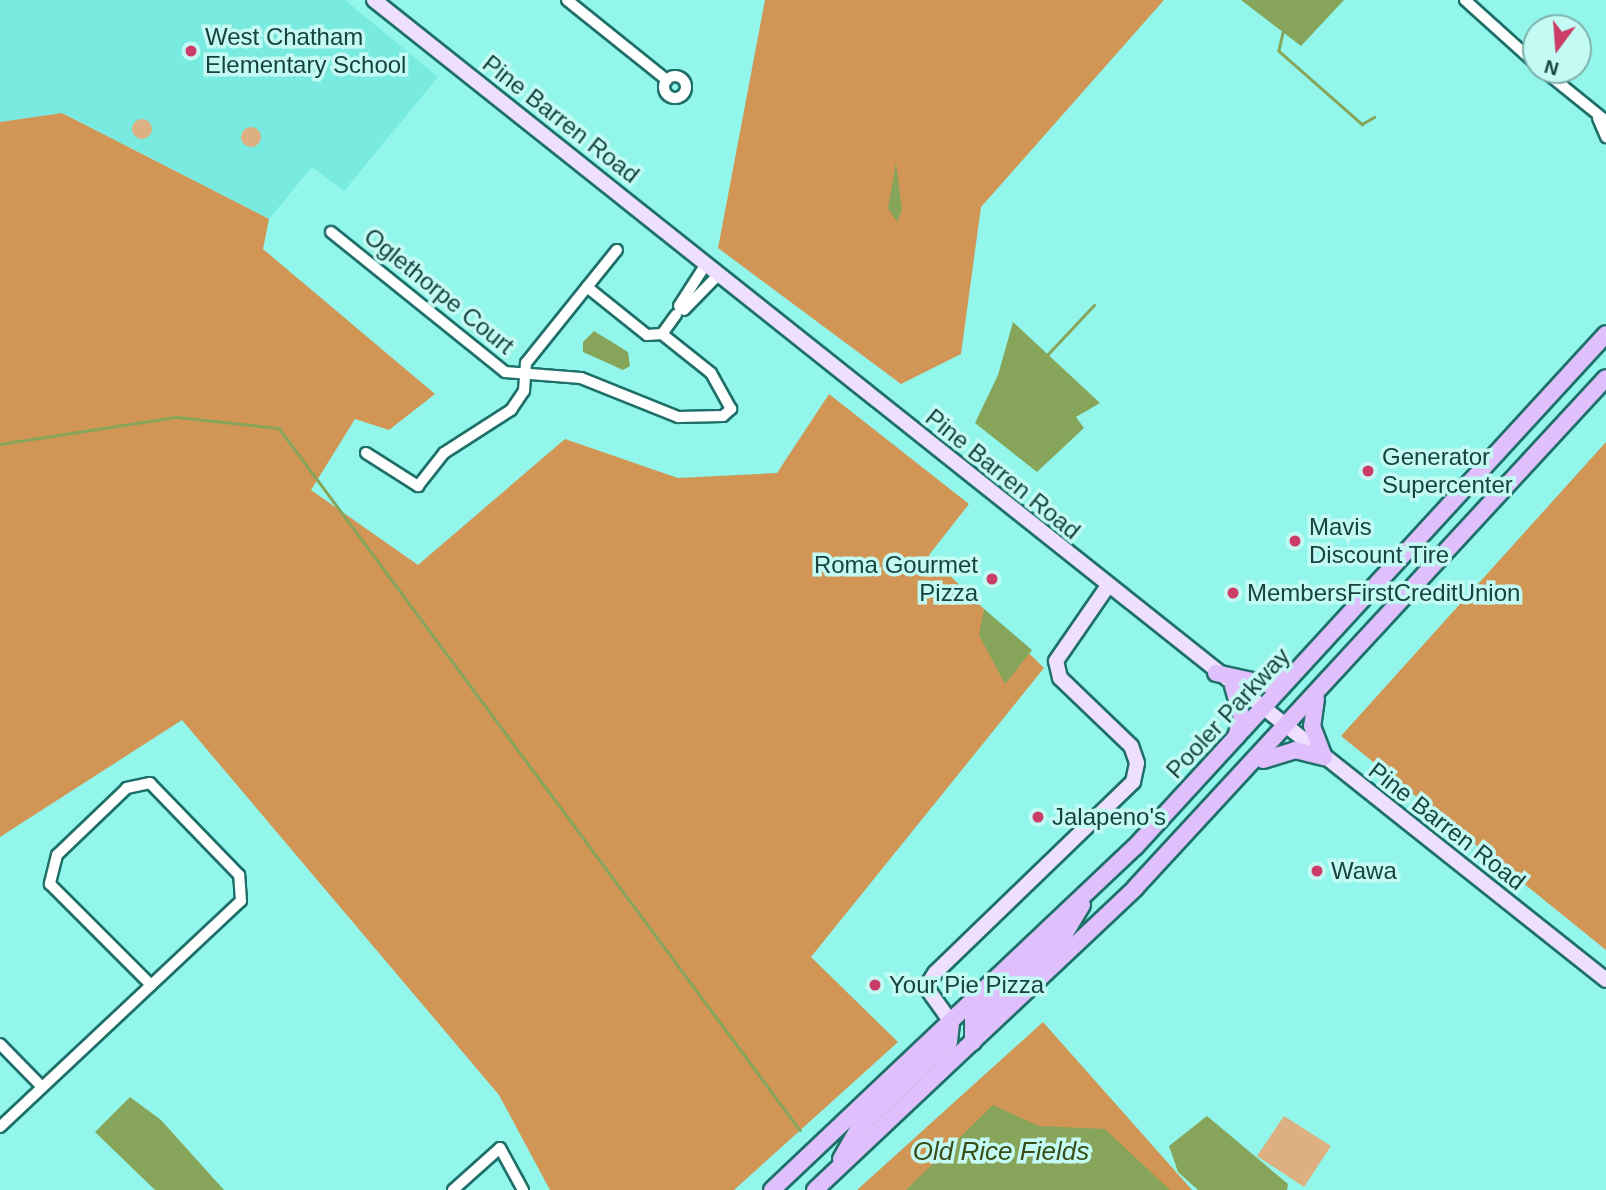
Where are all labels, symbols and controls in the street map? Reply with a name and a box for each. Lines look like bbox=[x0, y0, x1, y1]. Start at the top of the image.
north arrow bbox=[1522, 14, 1592, 84]
place label: West Chatham Elementary School bbox=[205, 23, 406, 79]
marker: West Chatham Elementary School bbox=[183, 43, 199, 59]
street label: Pine Barren Road bbox=[477, 49, 645, 189]
text: N bbox=[1542, 56, 1561, 80]
street label: Oglethorpe Court bbox=[358, 222, 520, 360]
street label: Pine Barren Road bbox=[920, 403, 1086, 545]
place label: Generator Supercenter bbox=[1382, 443, 1513, 499]
marker: Generator Supercenter bbox=[1360, 463, 1376, 479]
place label: Mavis Discount Tire bbox=[1309, 513, 1449, 569]
marker: Mavis Discount Tire bbox=[1287, 533, 1303, 549]
place label: Roma Gourmet Pizza bbox=[814, 551, 978, 607]
marker: Roma Gourmet Pizza bbox=[984, 571, 1000, 587]
place label: MembersFirstCreditUnion bbox=[1247, 579, 1520, 607]
marker: MembersFirstCreditUnion bbox=[1225, 585, 1241, 601]
street label: Pooler Parkway bbox=[1160, 642, 1296, 784]
street label: Pine Barren Road bbox=[1363, 756, 1531, 896]
place label: Jalapeno's bbox=[1052, 803, 1166, 831]
marker: Jalapeno's bbox=[1030, 809, 1046, 825]
place label: Wawa bbox=[1331, 857, 1397, 885]
marker: Wawa bbox=[1309, 863, 1325, 879]
place label: Your Pie Pizza bbox=[889, 971, 1044, 999]
marker: Your Pie Pizza bbox=[867, 977, 883, 993]
water label: Old Rice Fields bbox=[913, 1136, 1089, 1168]

